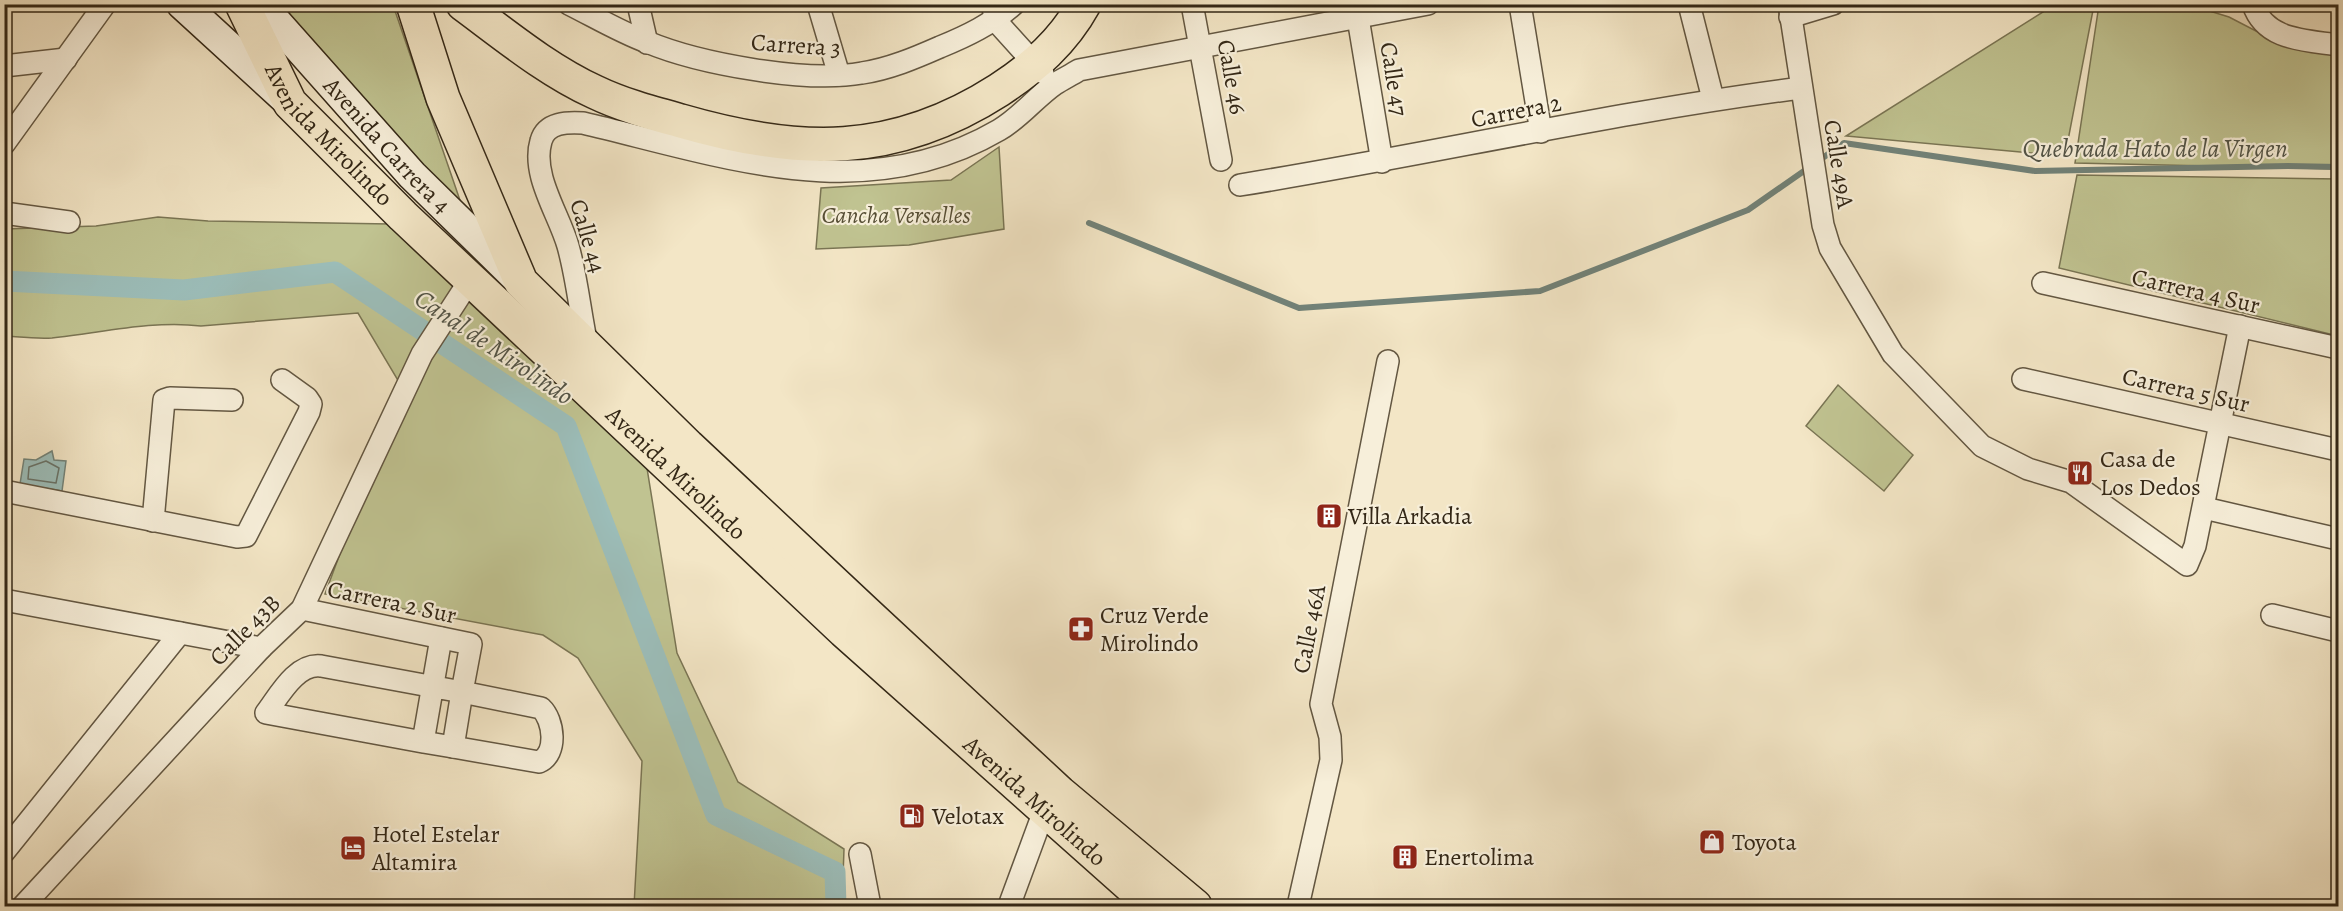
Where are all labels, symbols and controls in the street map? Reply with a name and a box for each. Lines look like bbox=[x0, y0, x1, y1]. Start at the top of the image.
street label: Carrera 3 bbox=[750, 26, 842, 64]
street label: Calle 46 bbox=[1210, 37, 1254, 117]
street label: Calle 47 bbox=[1372, 40, 1416, 119]
street label: Avenida Mirolindo bbox=[257, 57, 400, 213]
street label: Avenida Carrera 4 bbox=[316, 69, 458, 220]
street label: Carrera 2 bbox=[1468, 87, 1564, 135]
street label: Calle 49A bbox=[1816, 117, 1862, 212]
water label: Quebrada Hato de la Virgen bbox=[2022, 131, 2288, 166]
street label: Calle 44 bbox=[562, 195, 614, 277]
park label: Cancha Versalles bbox=[821, 199, 971, 231]
street label: Carrera 4 Sur bbox=[2129, 261, 2263, 321]
water label: Canal de Mirolindo bbox=[408, 281, 580, 413]
street label: Carrera 5 Sur bbox=[2119, 360, 2253, 420]
street label: Avenida Mirolindo bbox=[598, 398, 753, 547]
place label: Casa de Los Dedos bbox=[2100, 443, 2201, 503]
restaurant icon: Casa de Los Dedos bbox=[2065, 458, 2095, 488]
place label: Villa Arkadia bbox=[1347, 500, 1473, 532]
building icon: Villa Arkadia bbox=[1314, 501, 1344, 531]
street label: Carrera 2 Sur bbox=[325, 573, 459, 631]
street label: Calle 46A bbox=[1285, 581, 1333, 676]
street label: Calle 43B bbox=[202, 587, 288, 673]
place label: Cruz Verde Mirolindo bbox=[1100, 599, 1209, 659]
pharmacy icon: Cruz Verde Mirolindo bbox=[1066, 614, 1096, 644]
street label: Avenida Mirolindo bbox=[956, 728, 1114, 873]
place label: Velotax bbox=[931, 800, 1005, 832]
fuel station icon: Velotax bbox=[897, 801, 927, 831]
place label: Hotel Estelar Altamira bbox=[371, 818, 500, 878]
place label: Toyota bbox=[1732, 826, 1797, 858]
shop icon: Toyota bbox=[1697, 827, 1727, 857]
hotel icon: Hotel Estelar Altamira bbox=[338, 833, 368, 863]
place label: Enertolima bbox=[1424, 841, 1535, 873]
building icon: Enertolima bbox=[1390, 842, 1420, 872]

